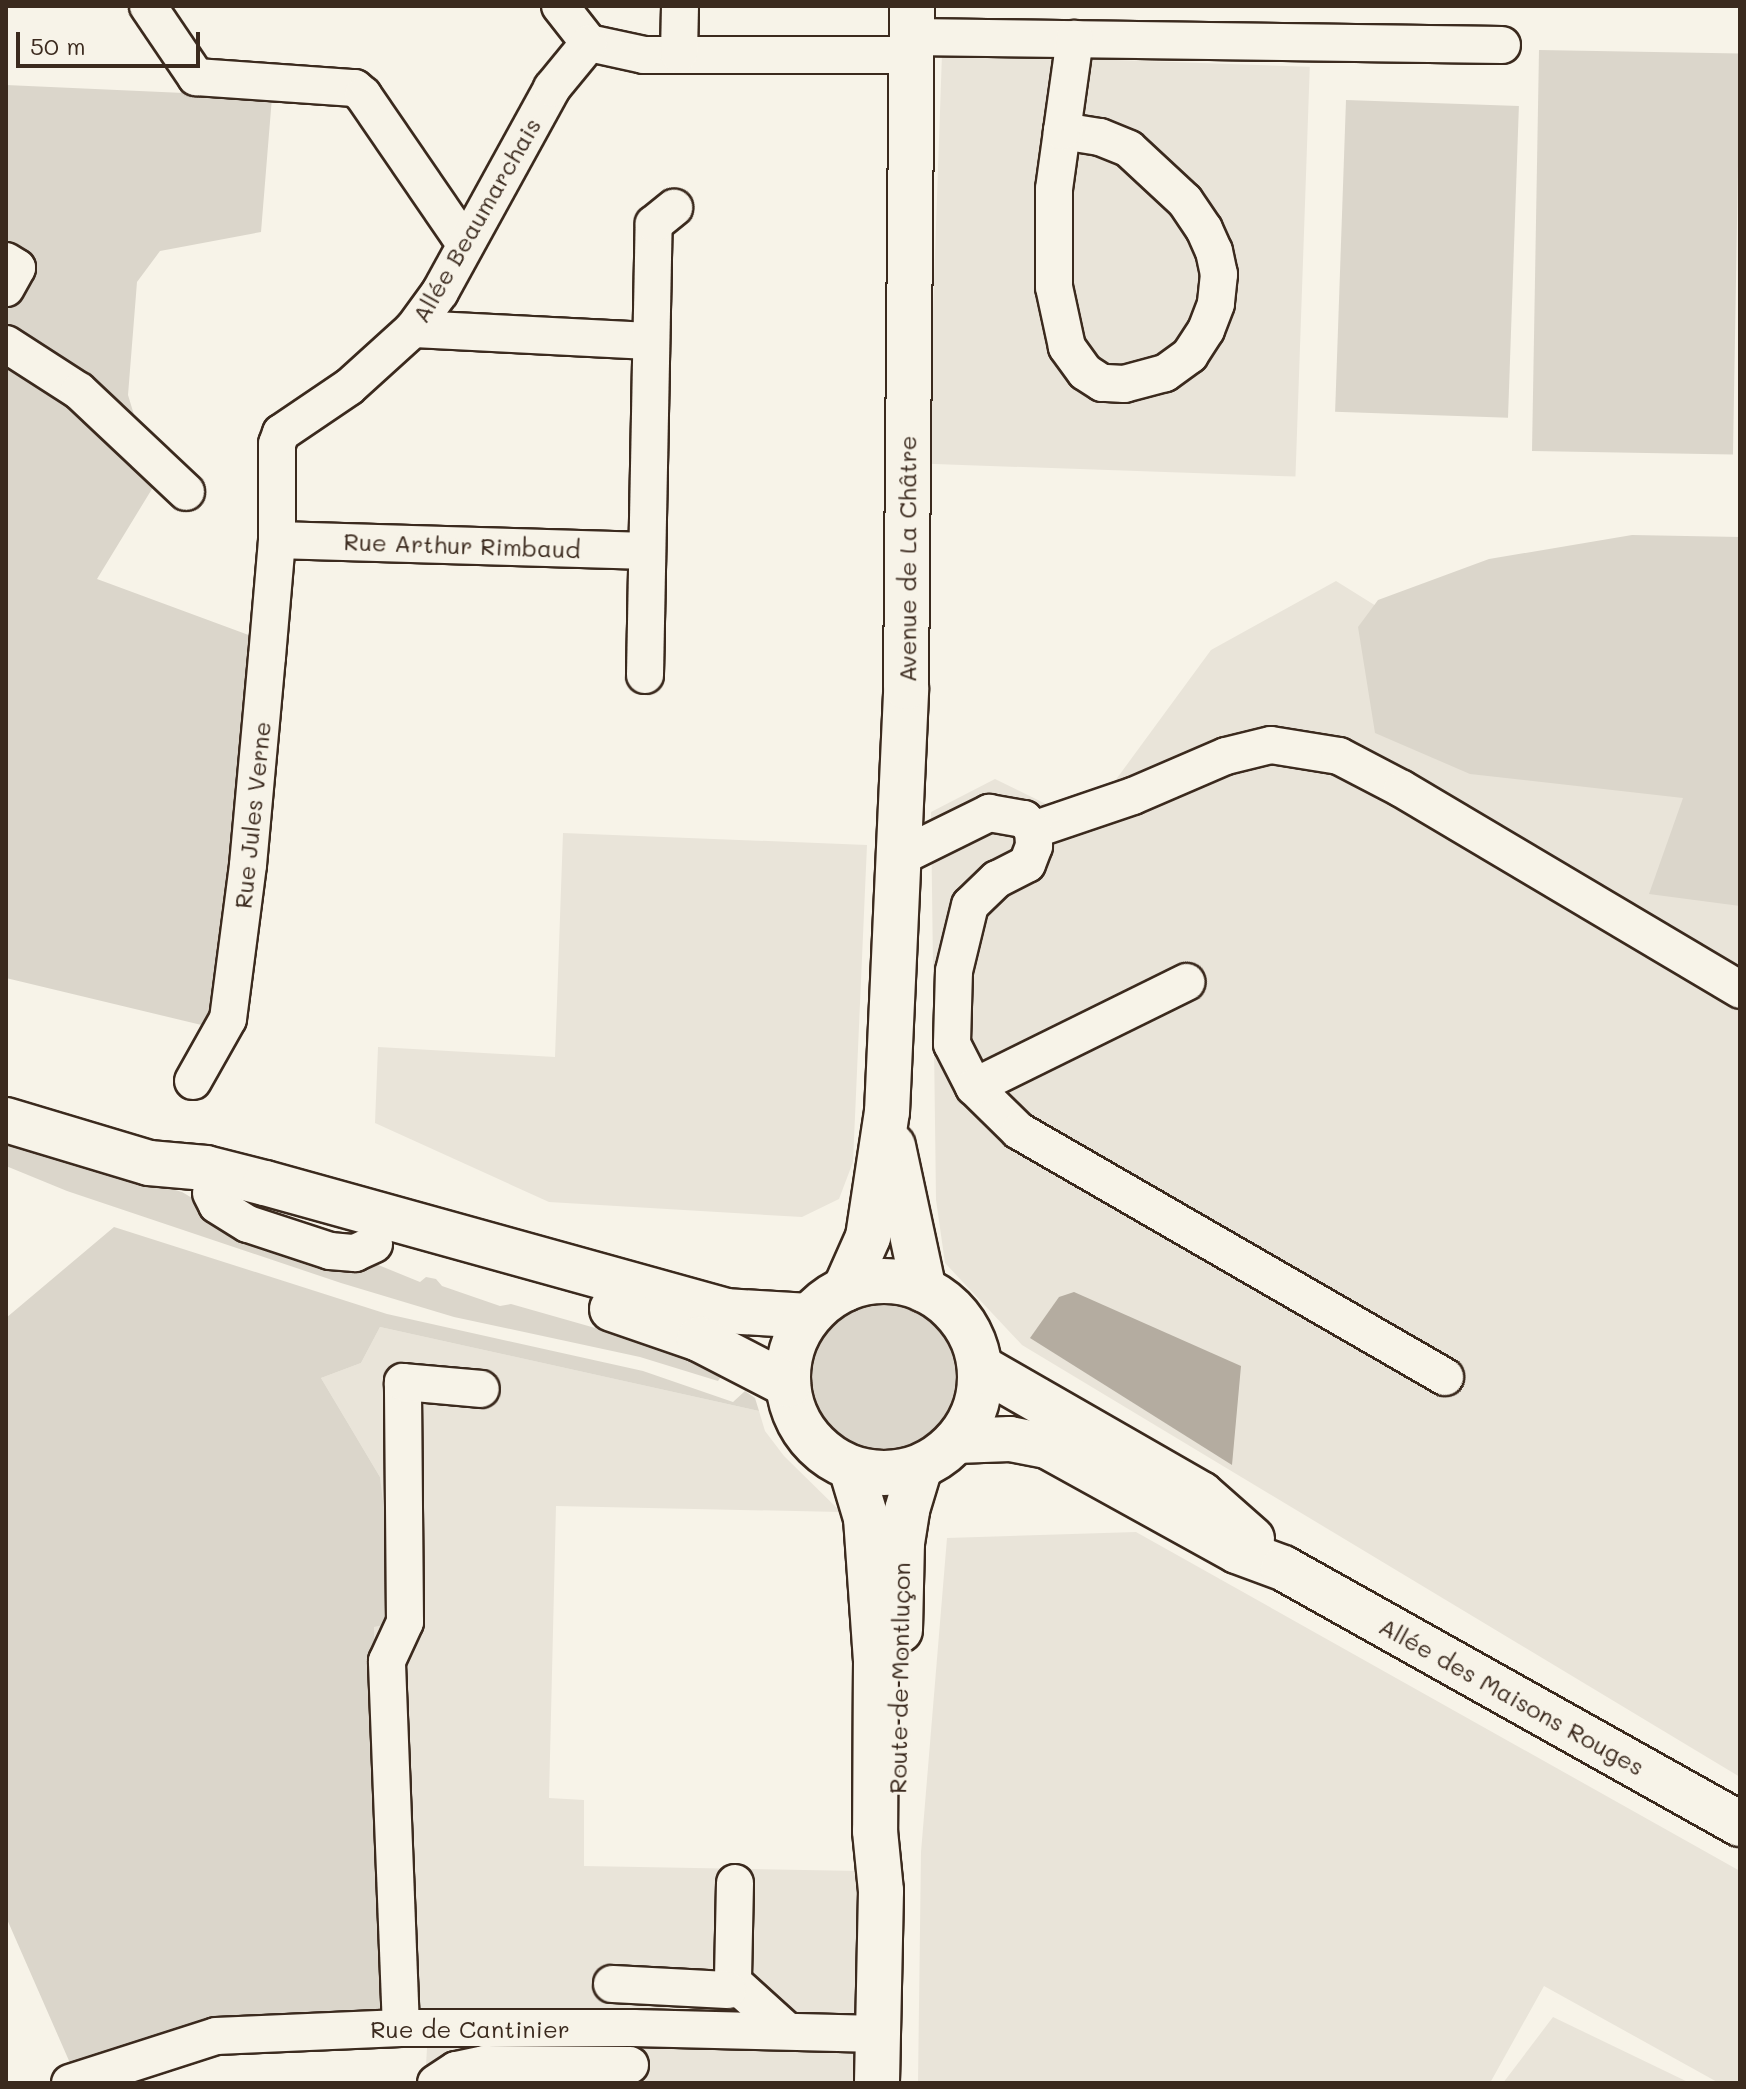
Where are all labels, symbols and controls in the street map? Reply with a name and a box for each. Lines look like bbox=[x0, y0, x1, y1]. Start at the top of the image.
scale bar bbox=[20, 16, 204, 66]
text: 50 m bbox=[30, 30, 86, 61]
street label: Allée Beaumarchais bbox=[406, 113, 546, 327]
street label: Avenue de La Châtre bbox=[893, 436, 921, 682]
street label: Rue Arthur Rimbaud bbox=[343, 526, 581, 564]
street label: Rue Jules Verne bbox=[228, 720, 276, 910]
street label: Route de Montluçon bbox=[883, 1562, 915, 1794]
street label: Allée des Maisons Rouges bbox=[1374, 1611, 1650, 1781]
street label: Rue de Cantinier bbox=[370, 2015, 570, 2043]

